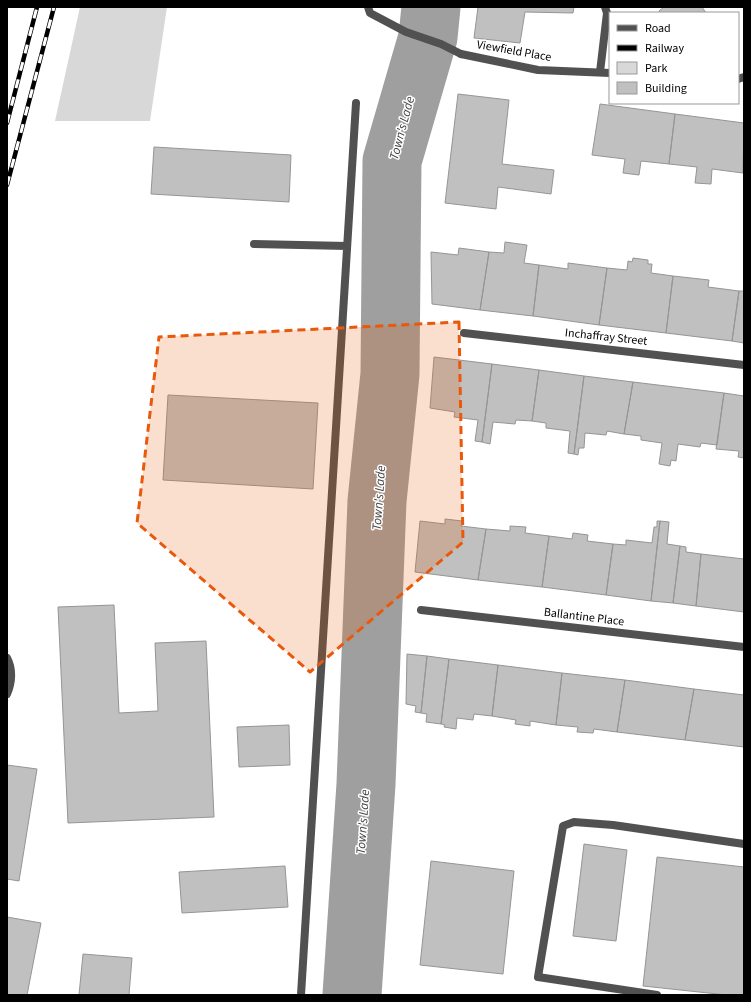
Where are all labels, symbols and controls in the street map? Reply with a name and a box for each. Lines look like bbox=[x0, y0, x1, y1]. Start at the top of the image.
legend bbox=[609, 12, 739, 104]
text: Road bbox=[645, 20, 671, 37]
street label: Viewfield Place bbox=[475, 36, 553, 66]
text: Railway bbox=[645, 40, 684, 57]
text: Park bbox=[645, 60, 667, 77]
text: Building bbox=[645, 80, 687, 97]
water label: Town's Lade bbox=[385, 94, 419, 162]
street label: Inchaffray Street bbox=[564, 324, 648, 350]
water label: Town's Lade bbox=[368, 465, 390, 531]
street label: Ballantine Place bbox=[543, 604, 625, 630]
water label: Town's Lade bbox=[352, 789, 374, 855]

